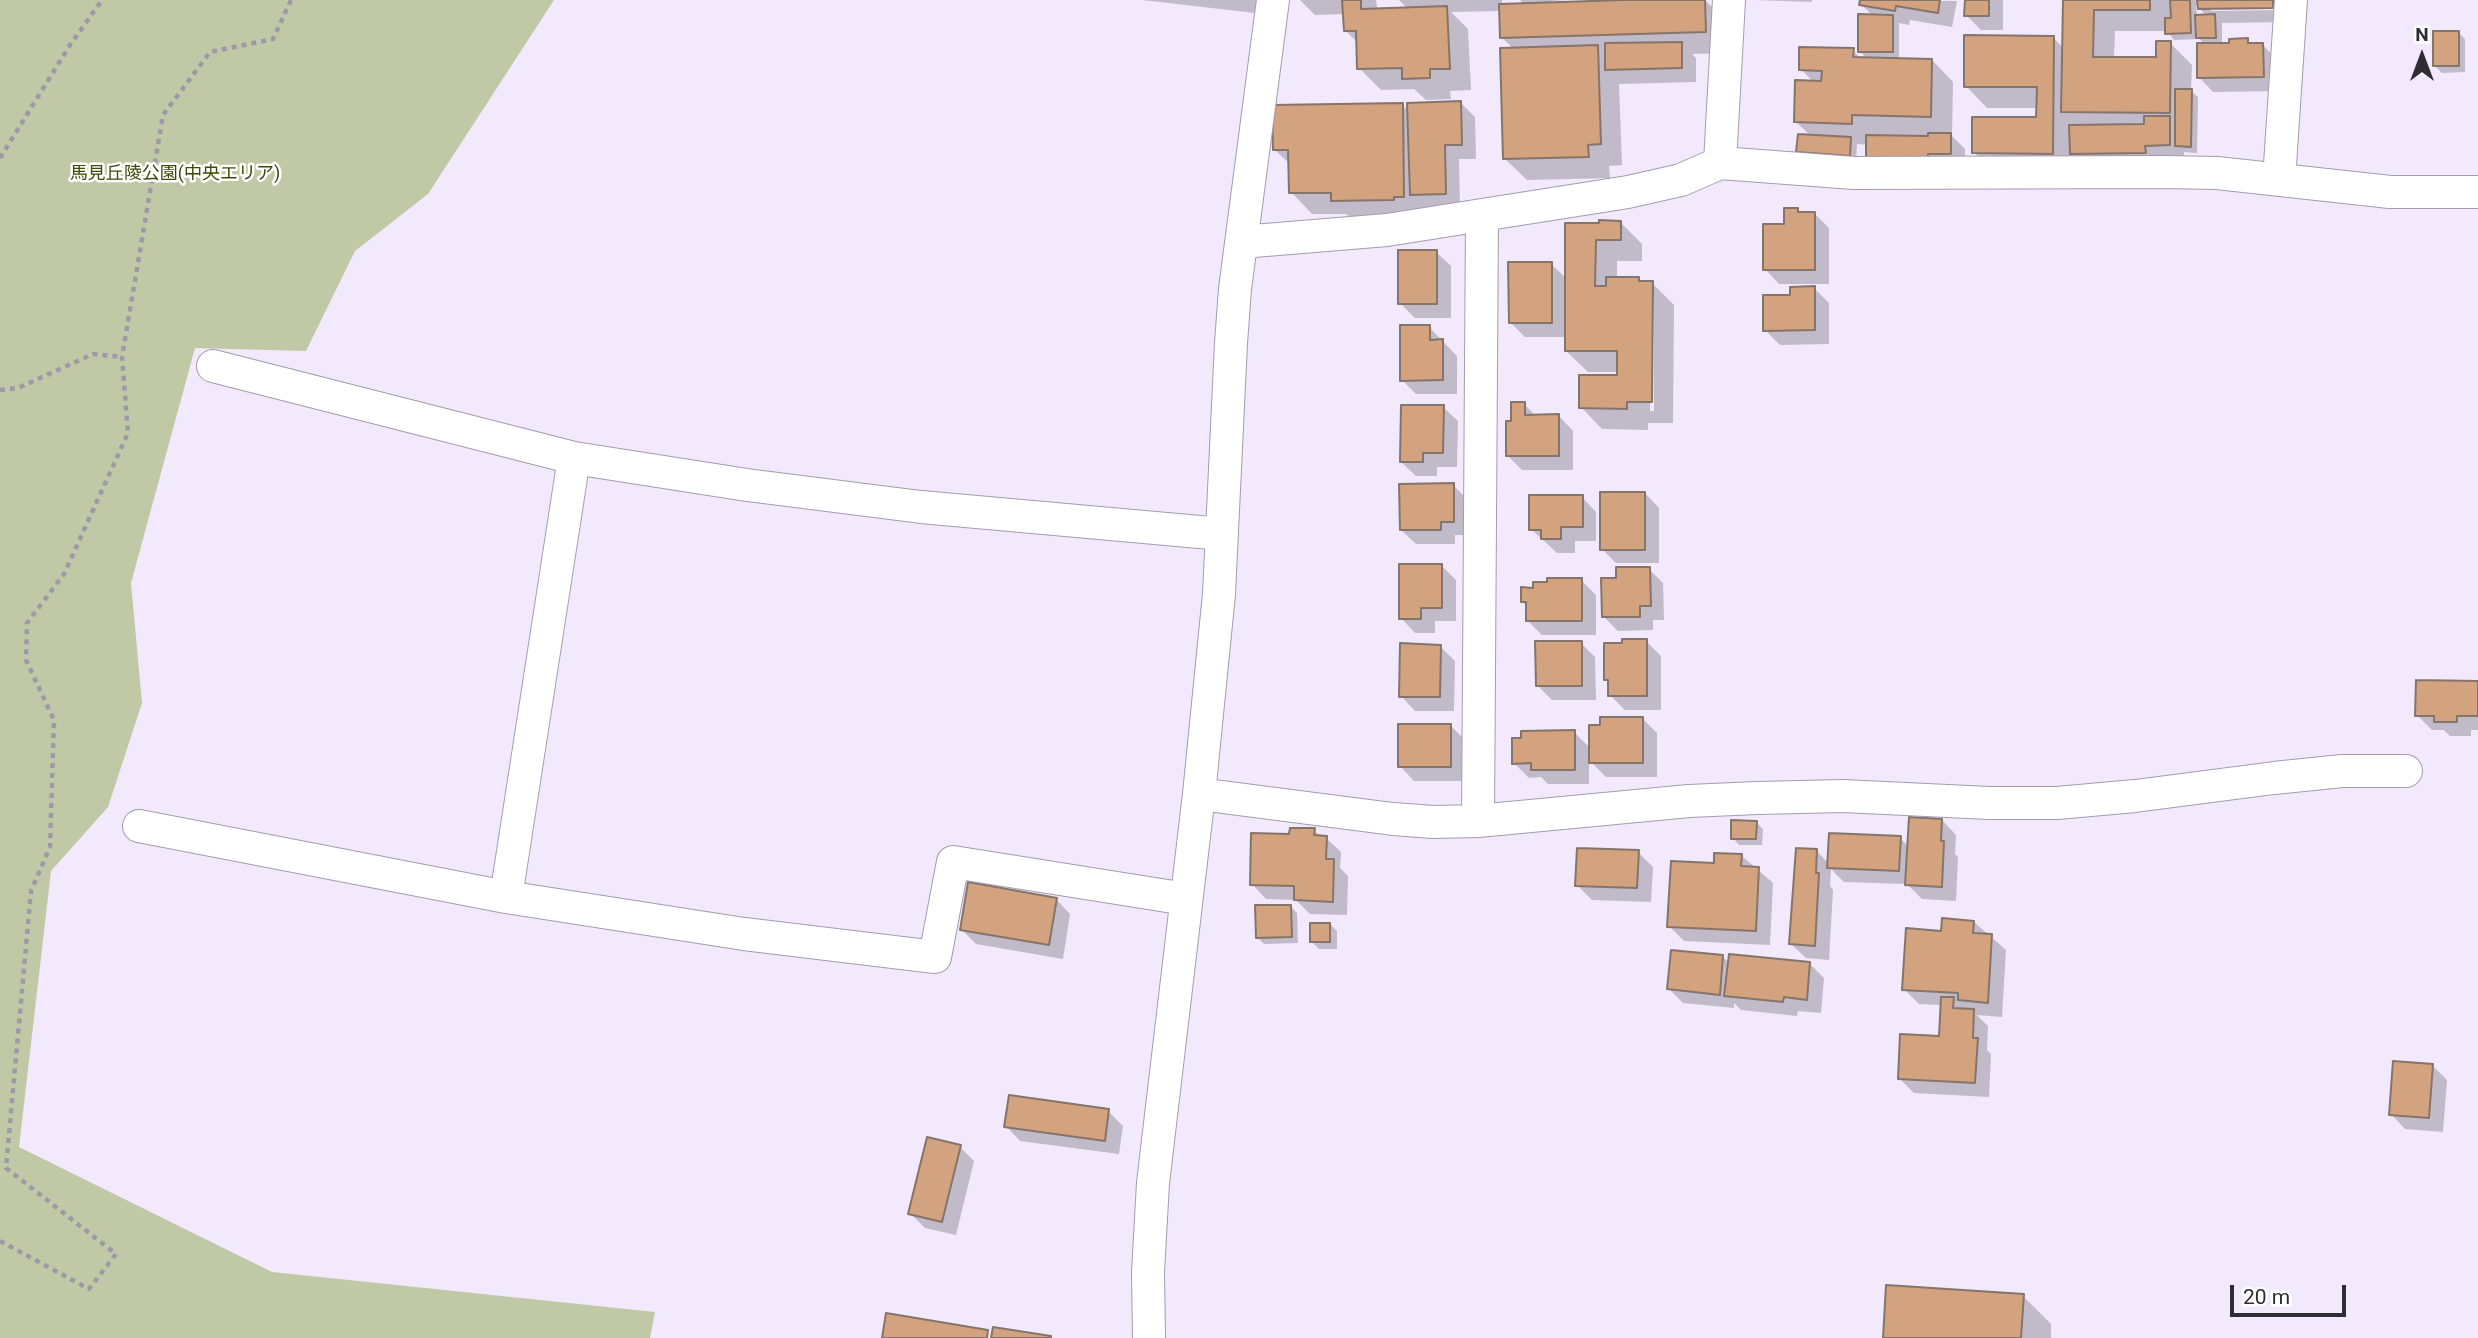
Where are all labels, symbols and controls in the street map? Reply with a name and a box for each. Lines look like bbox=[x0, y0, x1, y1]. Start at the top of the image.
north arrow bbox=[2387, 21, 2457, 91]
text: N bbox=[2415, 23, 2429, 46]
park label: 馬見丘陵公園(中央エリア) bbox=[70, 163, 280, 185]
scale bar bbox=[2233, 1272, 2348, 1316]
text: 20 m bbox=[2243, 1285, 2290, 1309]

